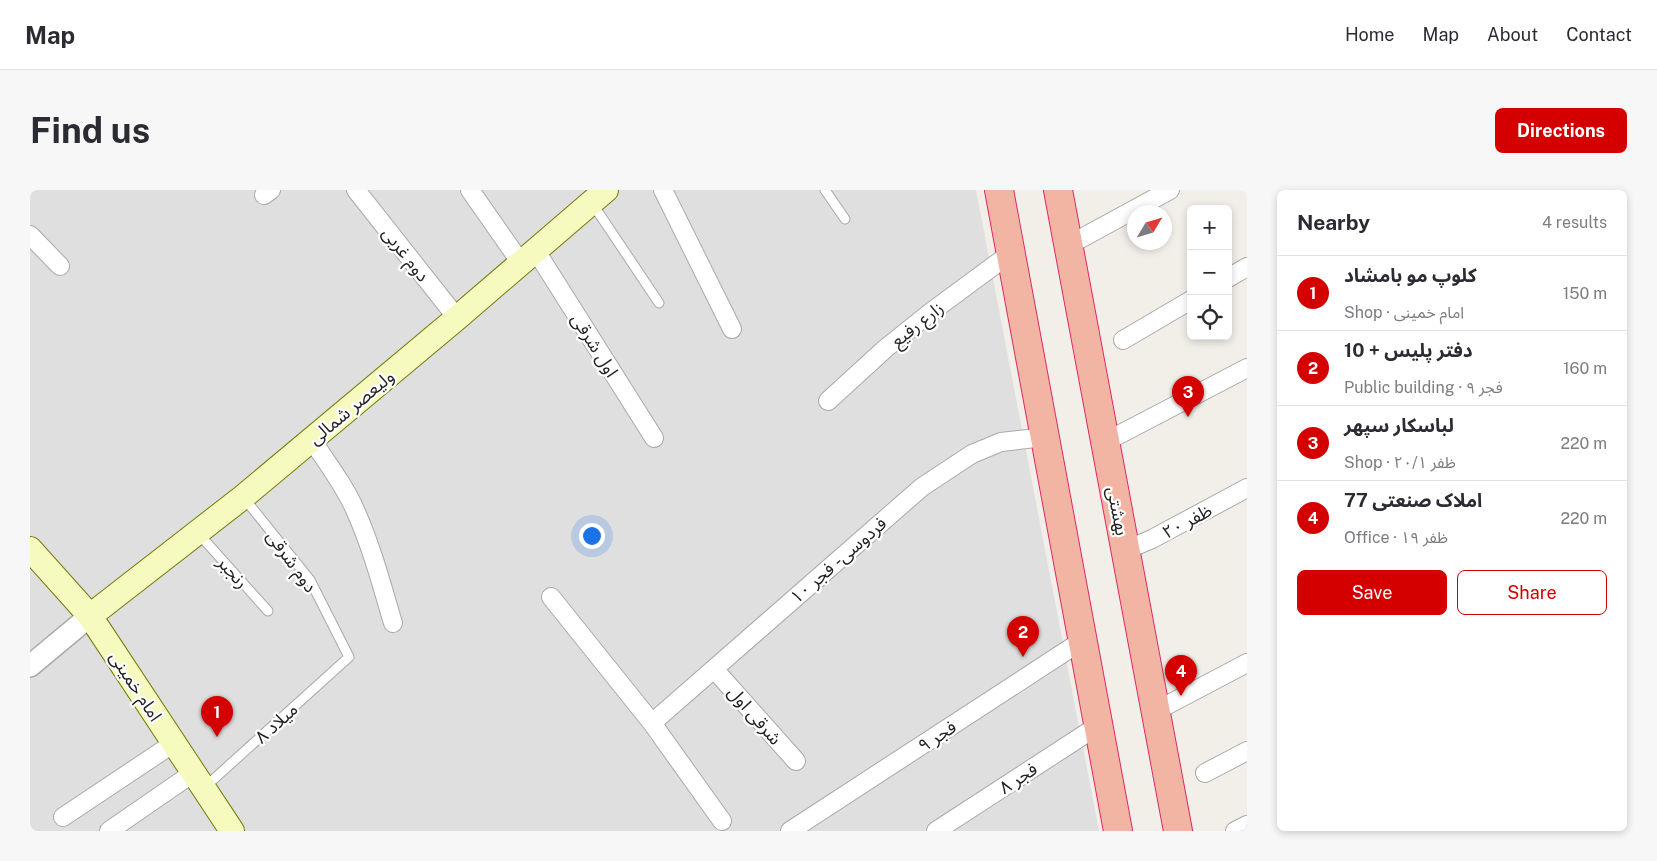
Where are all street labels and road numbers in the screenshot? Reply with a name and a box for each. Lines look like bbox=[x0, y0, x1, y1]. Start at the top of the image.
street label: دوم غربی bbox=[375, 223, 434, 288]
street label: زارع رفیع bbox=[887, 297, 950, 354]
street label: اول شرقی bbox=[566, 309, 623, 381]
street label: ولیعصر شمالی bbox=[304, 365, 399, 450]
street label: بهشتی bbox=[1102, 485, 1133, 537]
street label: ظفر ۲۰ bbox=[1159, 499, 1216, 544]
street label: فردوسی - فجر ۱۰ bbox=[786, 512, 891, 608]
street label: دوم شرقی bbox=[259, 526, 322, 599]
street label: رنجبر bbox=[212, 551, 253, 593]
street label: امام خمینی bbox=[102, 647, 166, 727]
street label: شرقی اول bbox=[723, 681, 786, 749]
street label: میلاد ۸ bbox=[250, 698, 302, 748]
street label: فجر ۹ bbox=[914, 716, 961, 757]
street label: فجر ۸ bbox=[995, 758, 1042, 799]

